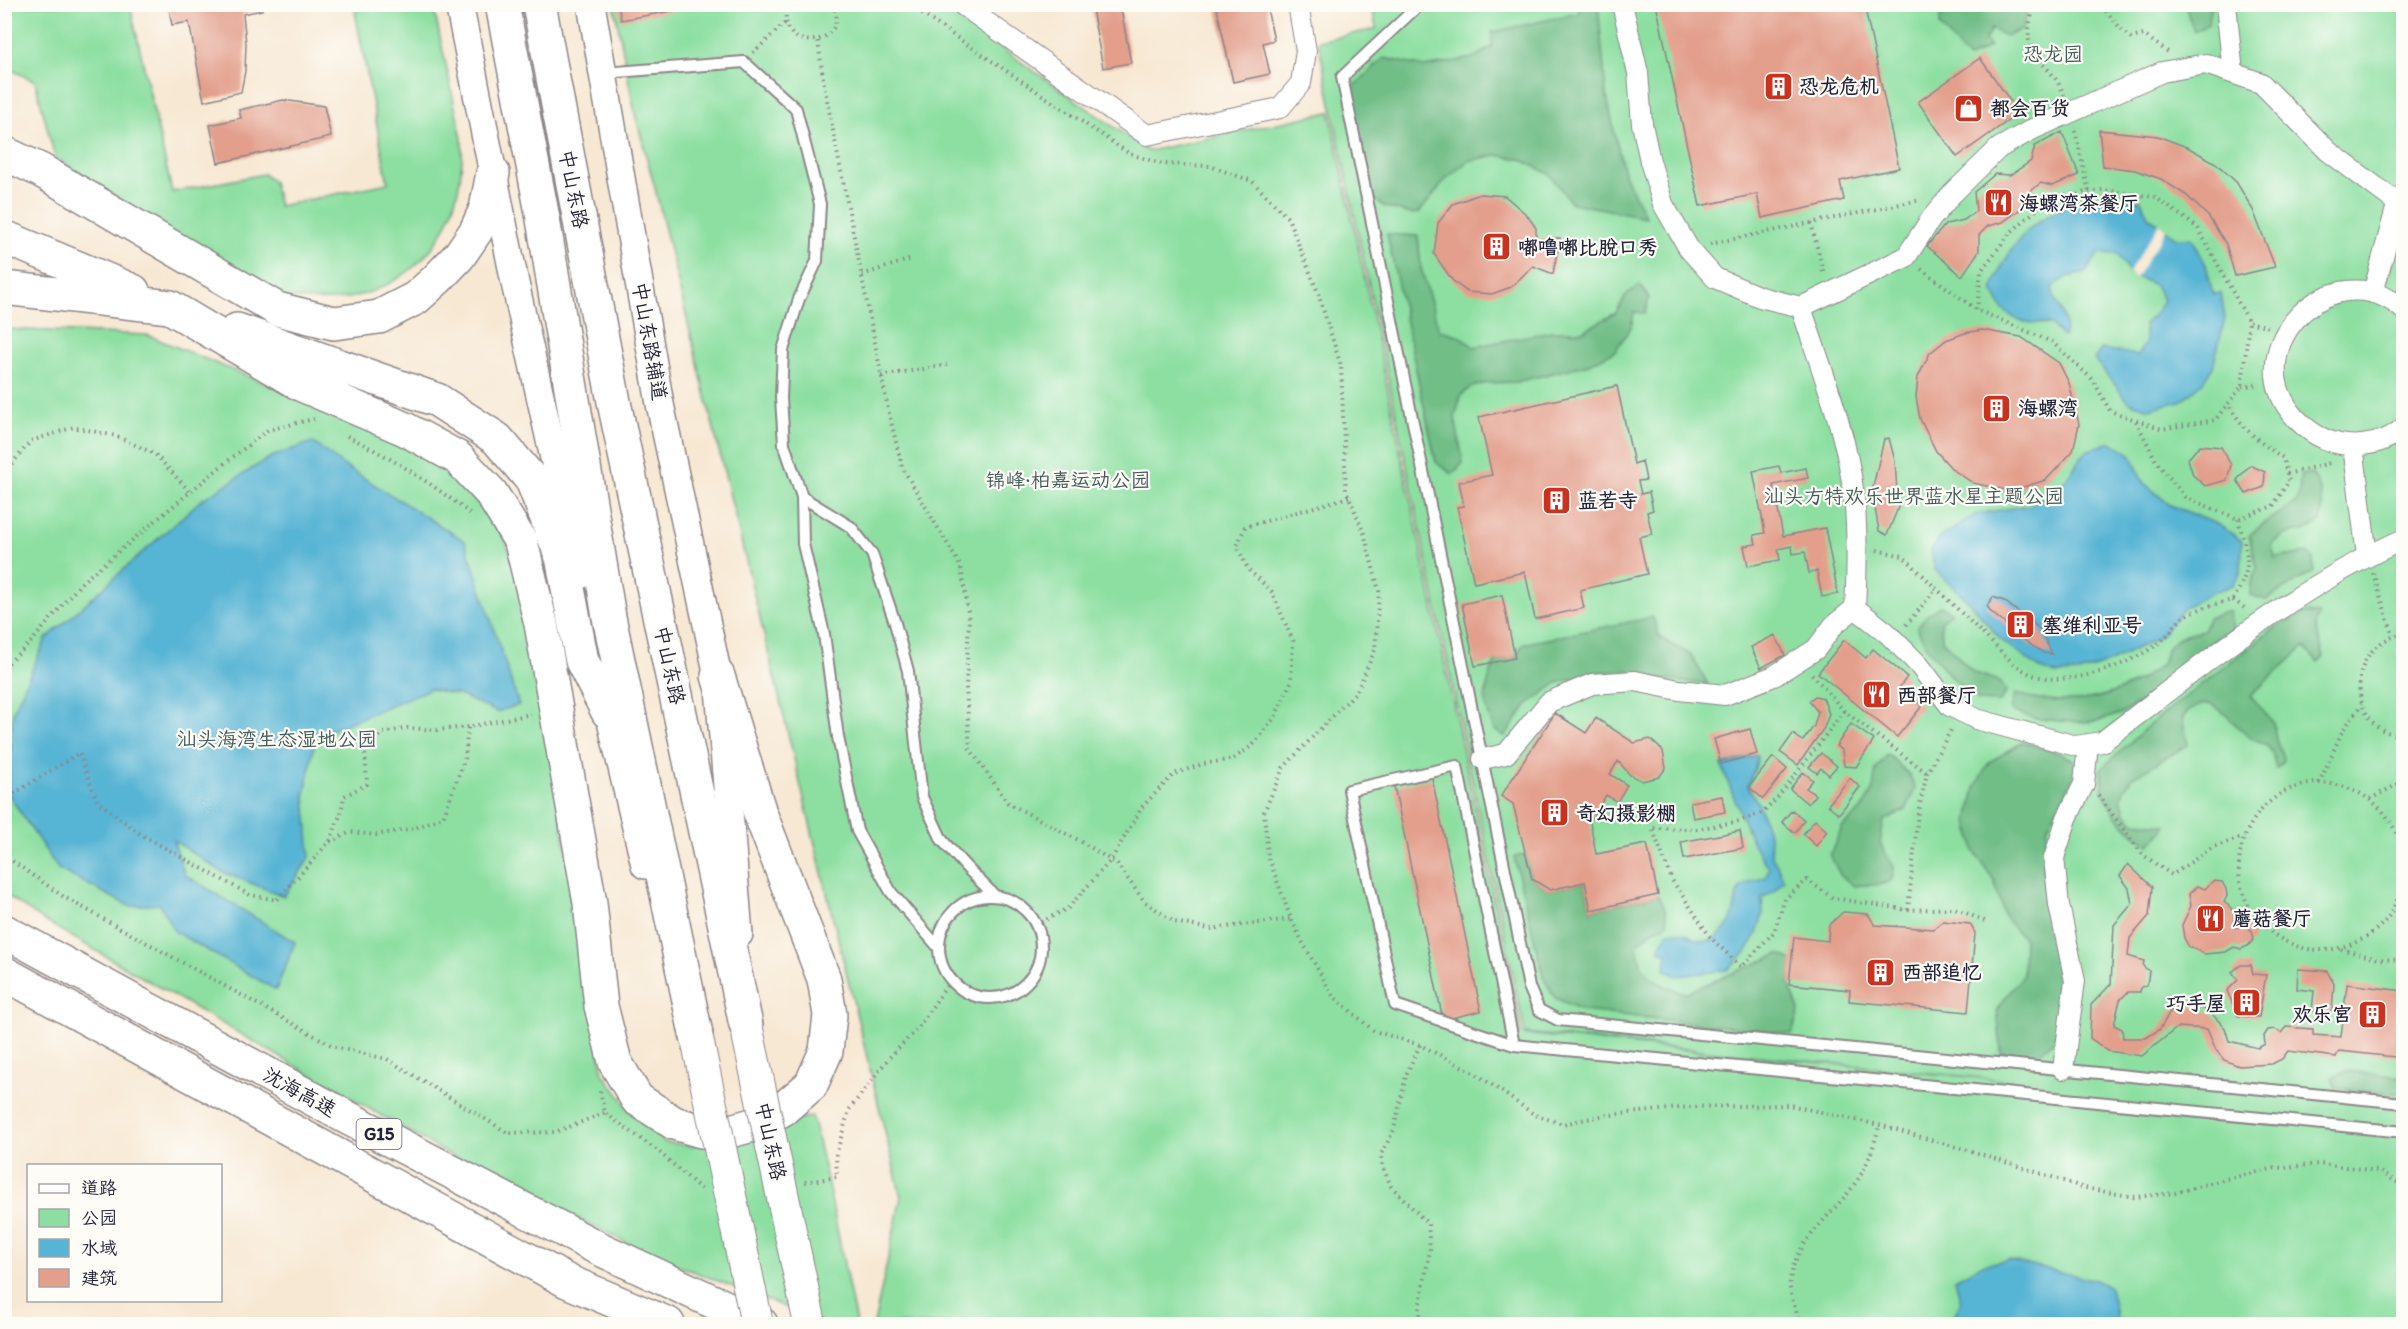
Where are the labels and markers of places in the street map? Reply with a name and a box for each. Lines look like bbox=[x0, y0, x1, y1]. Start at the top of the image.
building icon: 恐龙危机 bbox=[1762, 70, 1794, 102]
place label: 恐龙危机 bbox=[1799, 74, 1879, 98]
shop icon: 都会百货 bbox=[1953, 92, 1985, 124]
place label: 都会百货 bbox=[1990, 96, 2070, 120]
restaurant icon: 海螺湾茶餐厅 bbox=[1982, 187, 2014, 219]
place label: 海螺湾茶餐厅 bbox=[2019, 191, 2139, 215]
building icon: 嘟噜嘟比脱口秀 bbox=[1481, 231, 1513, 263]
place label: 嘟噜嘟比脱口秀 bbox=[1518, 235, 1658, 259]
building icon: 海螺湾 bbox=[1981, 392, 2013, 424]
place label: 海螺湾 bbox=[2018, 396, 2078, 420]
building icon: 蓝若寺 bbox=[1541, 484, 1573, 516]
place label: 蓝若寺 bbox=[1578, 488, 1638, 512]
building icon: 塞维利亚号 bbox=[2005, 609, 2037, 641]
place label: 塞维利亚号 bbox=[2042, 613, 2142, 637]
restaurant icon: 西部餐厅 bbox=[1860, 679, 1892, 711]
place label: 西部餐厅 bbox=[1897, 683, 1977, 707]
building icon: 奇幻摄影棚 bbox=[1539, 797, 1571, 829]
place label: 奇幻摄影棚 bbox=[1576, 801, 1676, 825]
restaurant icon: 蘑菇餐厅 bbox=[2195, 902, 2227, 934]
place label: 蘑菇餐厅 bbox=[2232, 906, 2312, 930]
building icon: 西部追忆 bbox=[1865, 956, 1897, 988]
place label: 西部追忆 bbox=[1902, 960, 1982, 984]
building icon: 巧手屋 bbox=[2231, 987, 2263, 1019]
place label: 巧手屋 bbox=[2166, 991, 2226, 1015]
building icon: 欢乐宫 bbox=[2357, 998, 2389, 1030]
place label: 欢乐宫 bbox=[2292, 1002, 2352, 1026]

